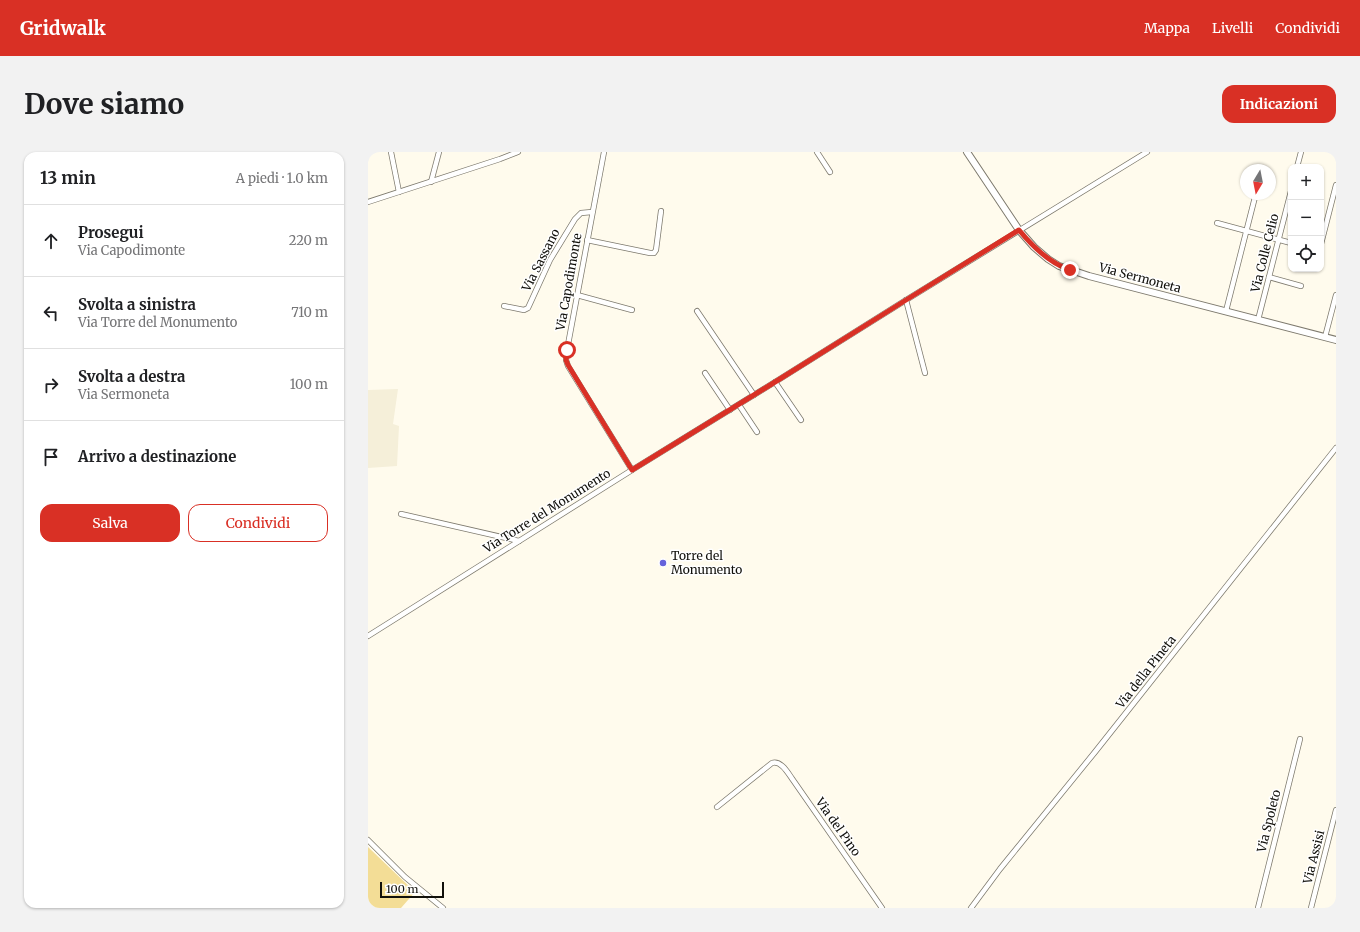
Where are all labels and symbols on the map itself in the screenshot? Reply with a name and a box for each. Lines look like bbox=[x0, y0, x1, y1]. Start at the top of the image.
north arrow bbox=[1240, 164, 1276, 200]
street label: Via Colle Celio bbox=[1247, 212, 1282, 295]
street label: Via Sassano bbox=[518, 226, 563, 294]
street label: Via Capodimonte bbox=[552, 232, 584, 333]
street label: Via Sermoneta bbox=[1096, 259, 1183, 296]
route end bbox=[1061, 261, 1079, 279]
route start bbox=[558, 341, 576, 359]
street label: Via Torre del Monumento bbox=[480, 465, 613, 556]
place label: Torre del Monumento bbox=[671, 548, 742, 577]
marker: Torre del Monumento bbox=[658, 558, 668, 568]
street label: Via della Pineta bbox=[1112, 632, 1179, 712]
street label: Via Spoleto bbox=[1253, 788, 1284, 855]
street label: Via del Pino bbox=[812, 794, 864, 859]
street label: Via Assisi bbox=[1299, 828, 1327, 886]
scale bar bbox=[380, 880, 444, 899]

